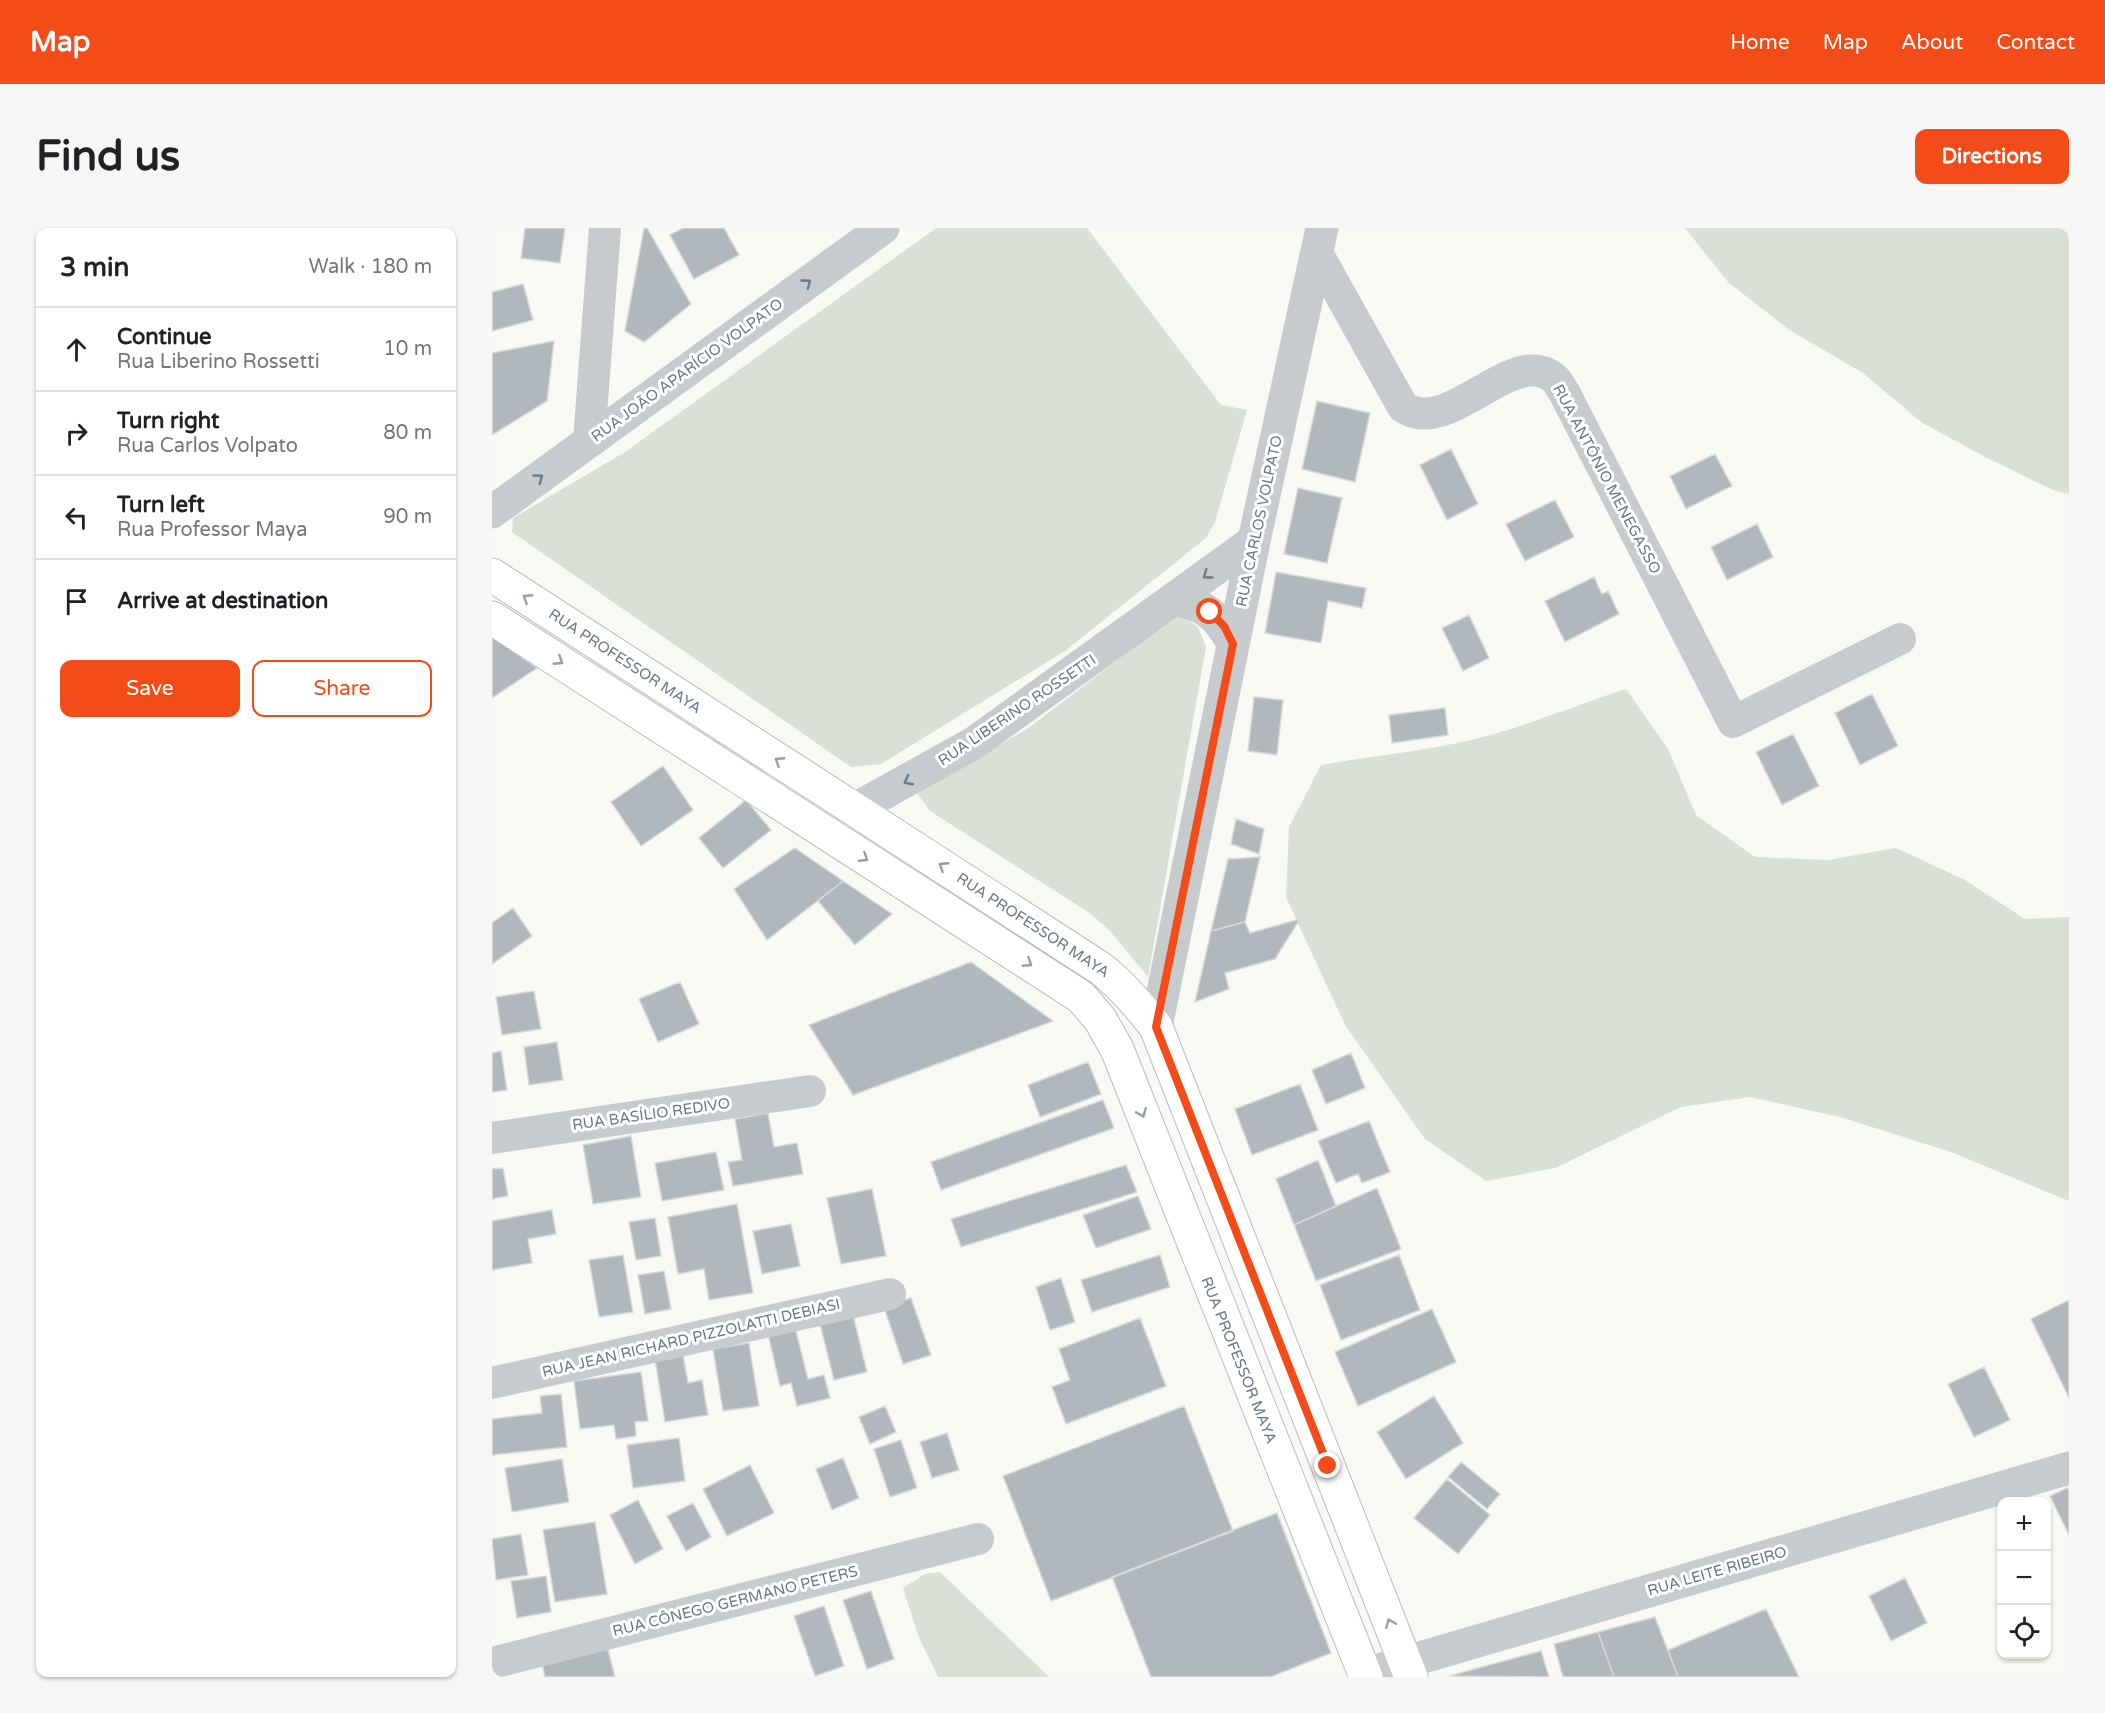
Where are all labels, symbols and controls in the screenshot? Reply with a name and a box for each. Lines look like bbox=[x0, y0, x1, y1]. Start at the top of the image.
text: Map bbox=[30, 25, 90, 59]
text: Home bbox=[1730, 30, 1790, 55]
text: Map bbox=[1823, 30, 1868, 55]
text: About bbox=[1901, 30, 1963, 55]
text: Contact bbox=[1996, 30, 2075, 55]
button: Directions bbox=[1915, 129, 2069, 184]
text: Find us bbox=[36, 131, 180, 182]
text: 3 min bbox=[60, 252, 129, 283]
text: Walk · 180 m bbox=[309, 255, 432, 279]
one-way arrow bbox=[800, 280, 811, 291]
street label: RUA JOÃO APARÍCIO VOLPATO bbox=[588, 295, 786, 445]
text: Continue bbox=[117, 324, 212, 350]
icon: ahead bbox=[60, 333, 93, 366]
text: 10 m bbox=[383, 337, 432, 361]
text: Rua Liberino Rossetti bbox=[117, 350, 320, 374]
street label: RUA ANTÔNIO MENEGASSO bbox=[1549, 381, 1665, 577]
text: Turn right bbox=[117, 408, 219, 434]
icon: right bbox=[60, 417, 93, 450]
text: 80 m bbox=[383, 421, 432, 445]
text: Rua Carlos Volpato bbox=[117, 434, 298, 458]
street label: RUA CARLOS VOLPATO bbox=[1232, 434, 1286, 608]
one-way arrow bbox=[533, 474, 544, 485]
text: Turn left bbox=[117, 492, 205, 518]
icon: left bbox=[60, 501, 93, 534]
text: 90 m bbox=[383, 505, 432, 529]
text: Rua Professor Maya bbox=[117, 518, 307, 542]
one-way arrow bbox=[1202, 568, 1213, 579]
icon: arrive bbox=[60, 585, 93, 618]
text: Arrive at destination bbox=[117, 588, 328, 614]
one-way arrow bbox=[523, 593, 533, 605]
route start bbox=[1196, 598, 1222, 624]
street label: RUA PROFESSOR MAYA bbox=[545, 605, 705, 717]
street label: RUA LIBERINO ROSSETTI bbox=[935, 650, 1099, 770]
one-way arrow bbox=[553, 654, 563, 666]
button: Save bbox=[60, 660, 240, 717]
button: Share bbox=[252, 660, 432, 717]
one-way arrow bbox=[775, 756, 785, 768]
one-way arrow bbox=[904, 774, 915, 785]
one-way arrow bbox=[857, 851, 868, 862]
one-way arrow bbox=[938, 863, 949, 874]
street label: RUA PROFESSOR MAYA bbox=[953, 869, 1113, 981]
one-way arrow bbox=[1022, 956, 1032, 968]
street label: RUA BASÍLIO REDIVO bbox=[571, 1094, 731, 1134]
one-way arrow bbox=[1135, 1107, 1147, 1118]
street label: RUA PROFESSOR MAYA bbox=[1197, 1274, 1281, 1446]
street label: RUA JEAN RICHARD PIZZOLATTI DEBIASI bbox=[540, 1295, 842, 1381]
route end bbox=[1314, 1452, 1340, 1478]
map controls bbox=[1997, 1497, 2051, 1659]
button: + bbox=[1997, 1497, 2051, 1551]
street label: RUA LEITE RIBEIRO bbox=[1645, 1543, 1789, 1599]
button: − bbox=[1997, 1551, 2051, 1605]
street label: RUA CÔNEGO GERMANO PETERS bbox=[611, 1562, 859, 1640]
button: locate bbox=[1997, 1605, 2051, 1659]
one-way arrow bbox=[1385, 1618, 1397, 1629]

